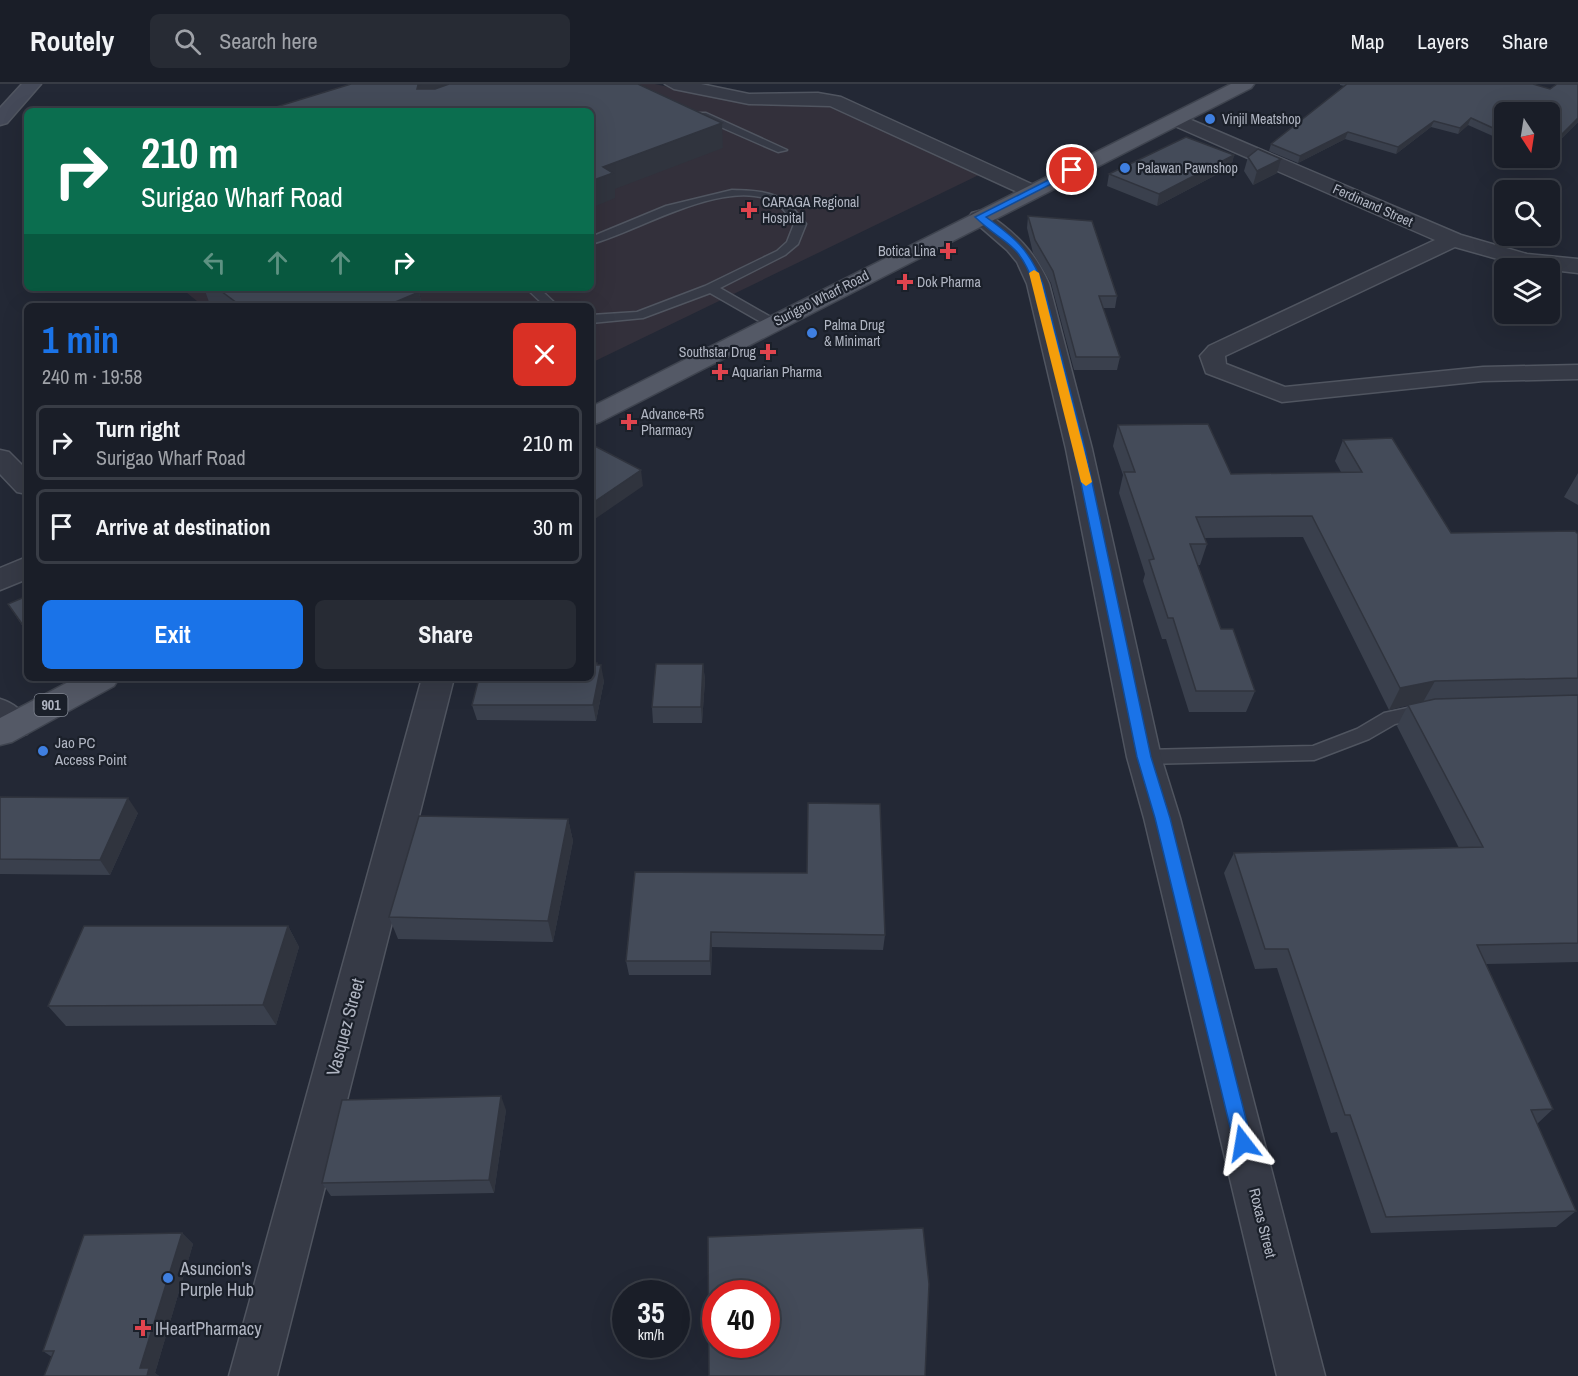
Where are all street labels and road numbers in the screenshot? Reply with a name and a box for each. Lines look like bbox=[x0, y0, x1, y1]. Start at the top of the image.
street label: Ferdinand Street bbox=[1330, 179, 1416, 231]
street label: Surigao Wharf Road bbox=[770, 266, 872, 330]
road number: 901 bbox=[34, 694, 68, 716]
street label: Vasquez Street bbox=[320, 976, 370, 1078]
street label: Roxas Street bbox=[1244, 1186, 1282, 1261]

